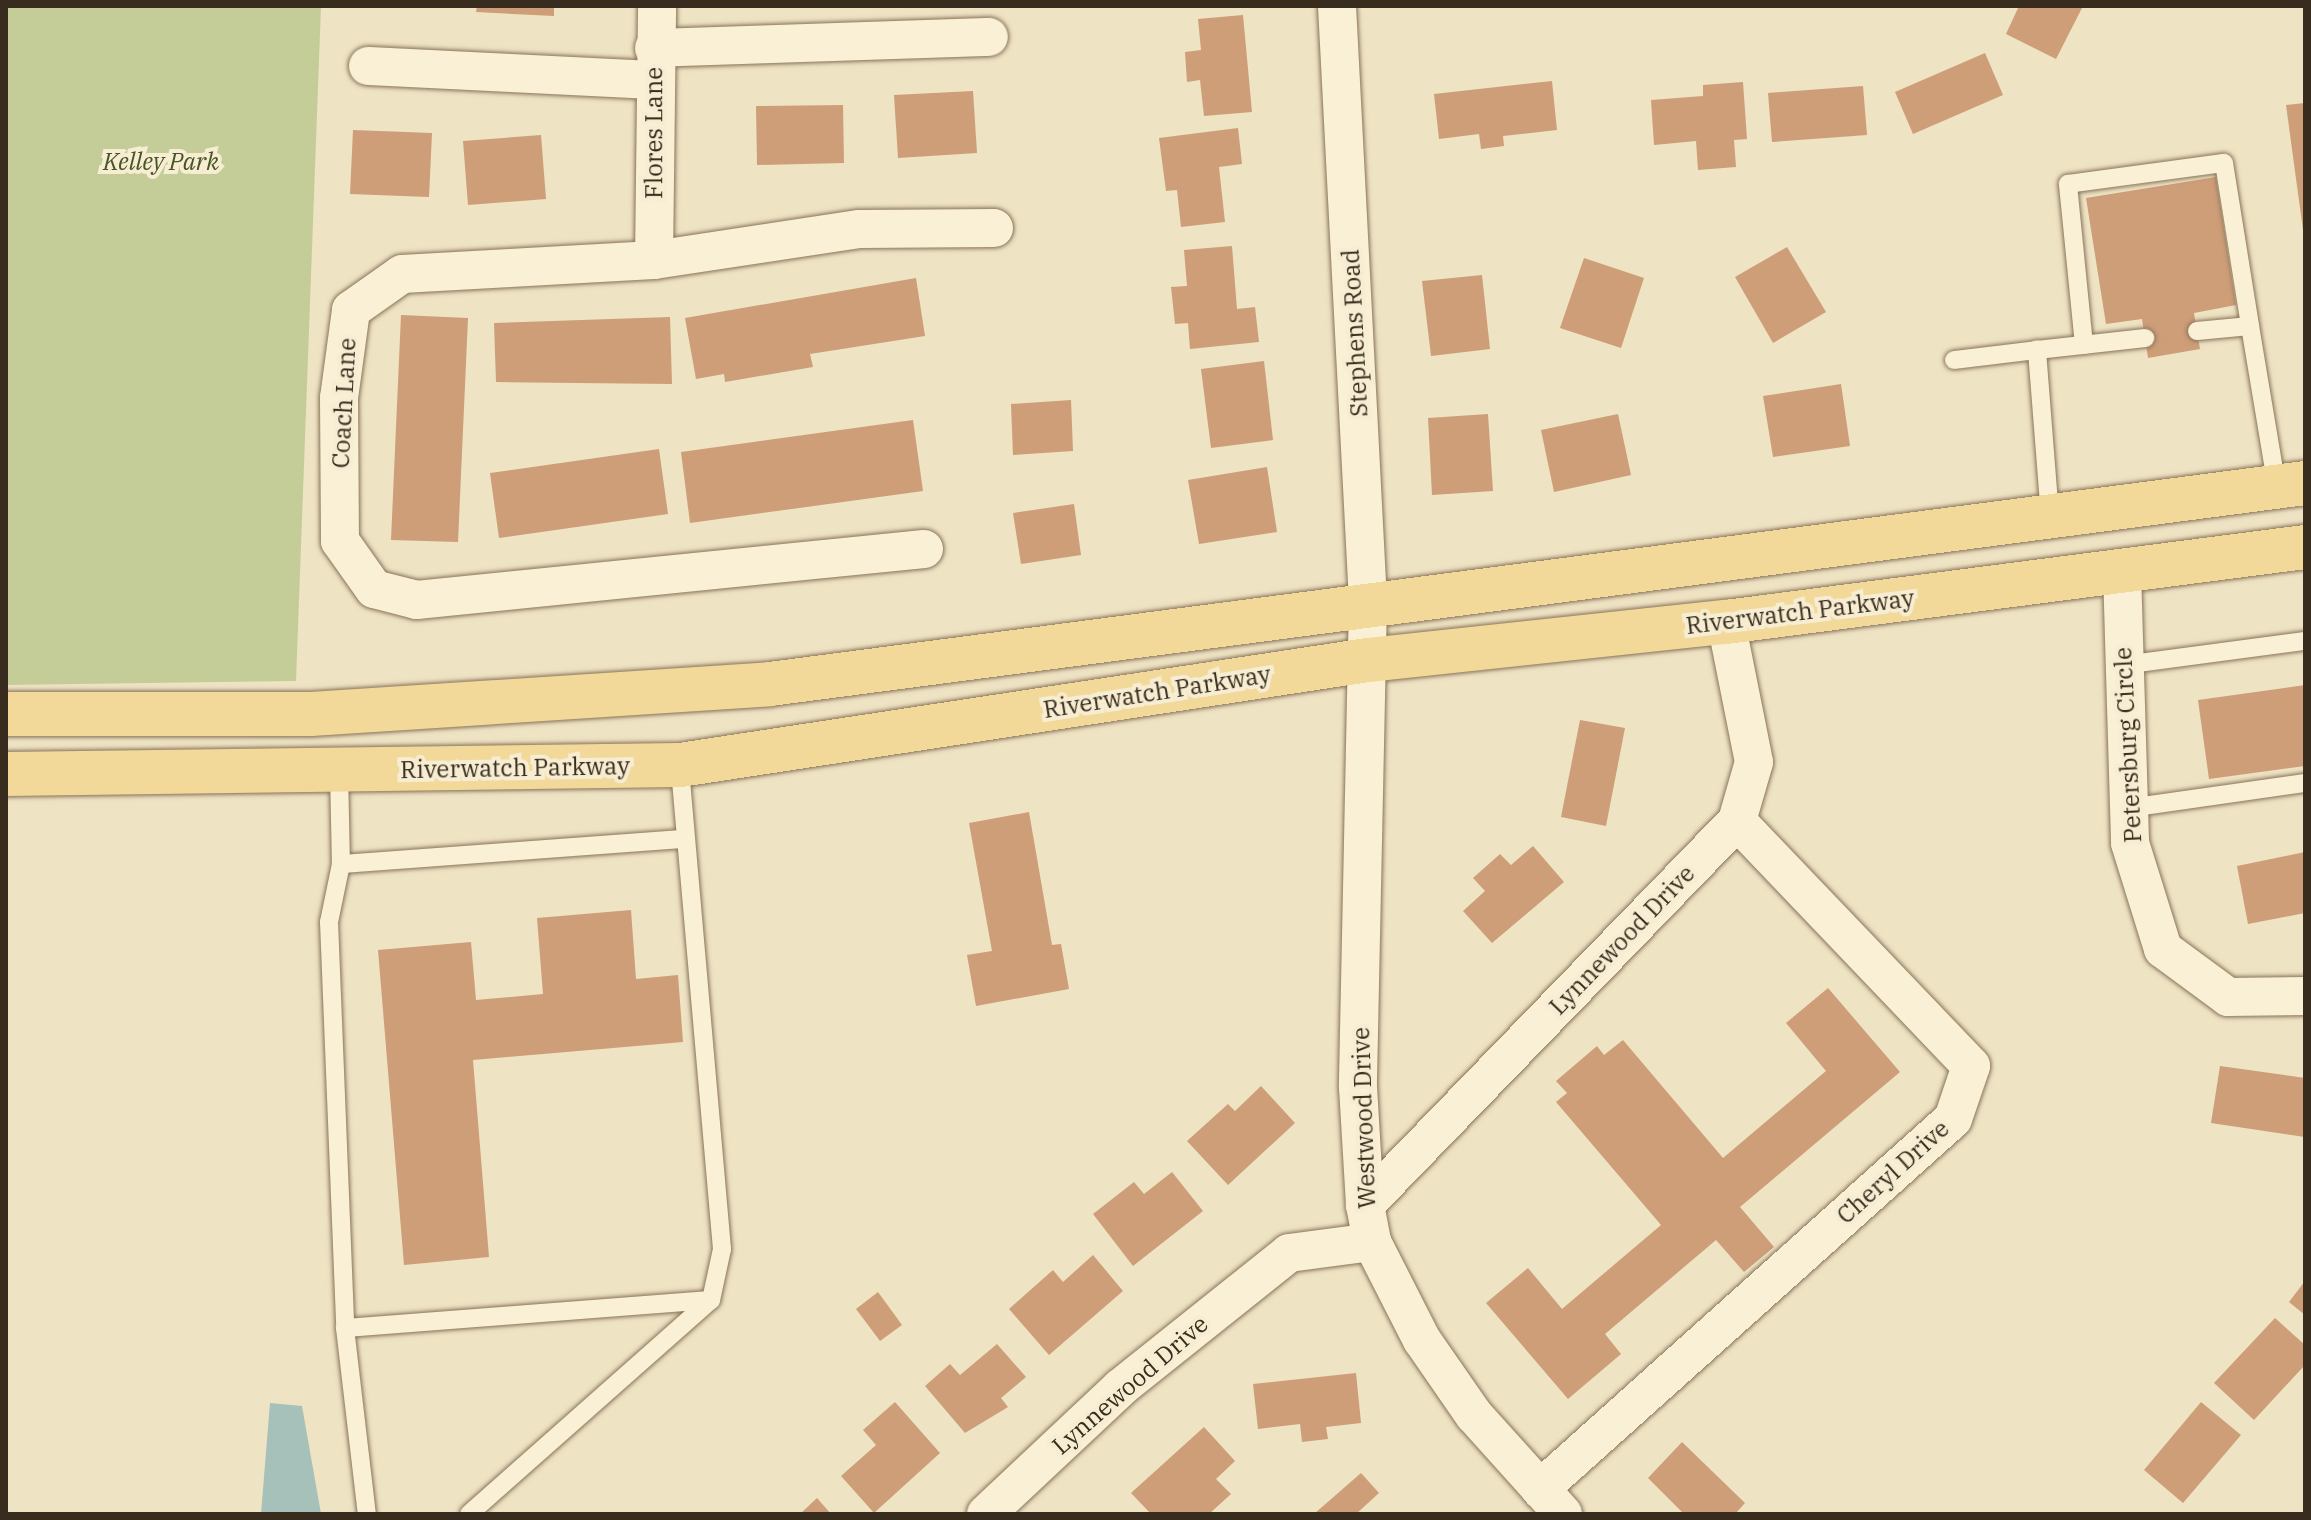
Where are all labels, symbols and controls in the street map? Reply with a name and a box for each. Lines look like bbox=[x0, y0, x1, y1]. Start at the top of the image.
street label: Flores Lane bbox=[640, 67, 668, 199]
park label: Kelley Park bbox=[103, 148, 219, 176]
street label: Stephens Road bbox=[1336, 248, 1374, 418]
street label: Coach Lane bbox=[326, 337, 362, 469]
street label: Riverwatch Parkway bbox=[1684, 584, 1916, 640]
street label: Petersburg Circle bbox=[2108, 647, 2148, 843]
street label: Riverwatch Parkway bbox=[1041, 660, 1273, 724]
street label: Riverwatch Parkway bbox=[400, 752, 630, 784]
street label: Lynnewood Drive bbox=[1543, 859, 1701, 1021]
street label: Westwood Drive bbox=[1346, 1027, 1382, 1209]
street label: Cheryl Drive bbox=[1831, 1114, 1955, 1230]
street label: Lynnewood Drive bbox=[1046, 1310, 1214, 1460]

